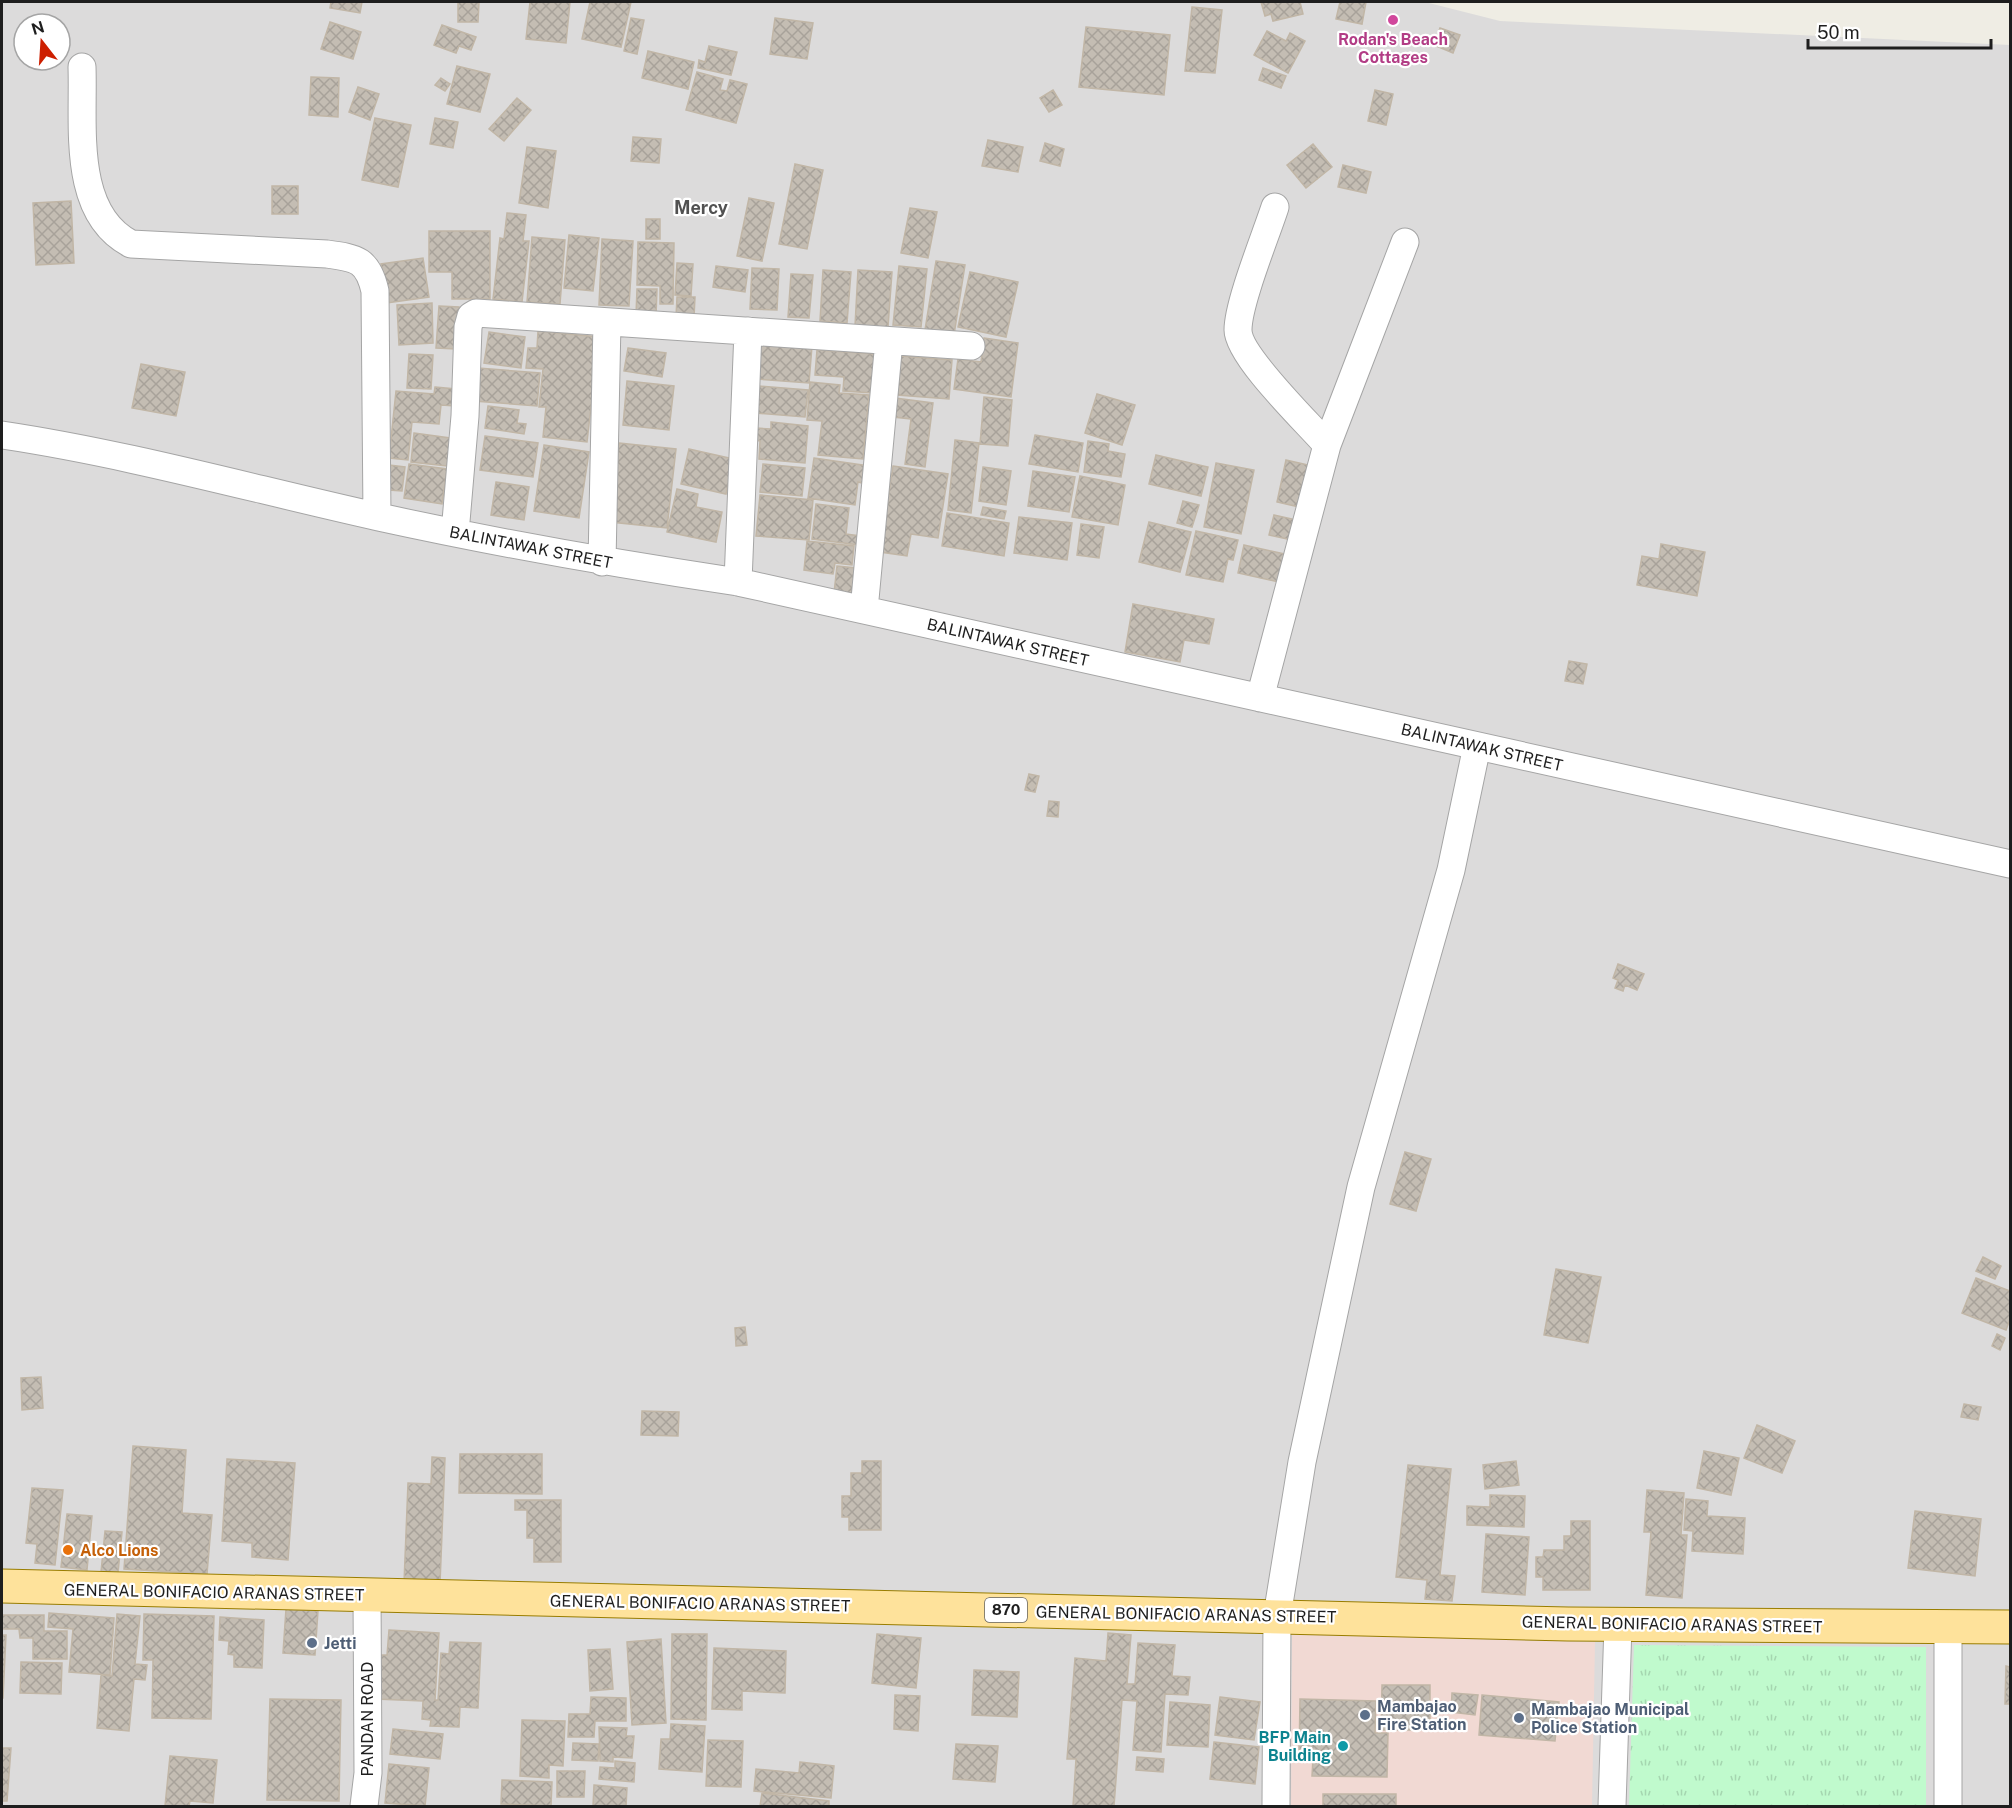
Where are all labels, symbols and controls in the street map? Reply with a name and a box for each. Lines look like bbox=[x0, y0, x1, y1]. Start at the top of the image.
north arrow bbox=[12, 12, 72, 72]
scale bar bbox=[1808, 12, 1991, 50]
marker: Rodan's Beach Cottages bbox=[1386, 13, 1400, 27]
text: N bbox=[29, 17, 47, 39]
text: 50 m bbox=[1817, 22, 1860, 43]
place label: Rodan's Beach Cottages bbox=[1338, 30, 1448, 67]
district label: Mercy bbox=[674, 197, 728, 218]
street label: BALINTAWAK STREET bbox=[448, 522, 614, 573]
street label: BALINTAWAK STREET bbox=[925, 615, 1091, 670]
street label: BALINTAWAK STREET bbox=[1399, 720, 1565, 775]
place label: Alco Lions bbox=[80, 1541, 158, 1560]
marker: Alco Lions bbox=[61, 1543, 75, 1557]
street label: GENERAL BONIFACIO ARANAS STREET bbox=[64, 1580, 365, 1605]
street label: GENERAL BONIFACIO ARANAS STREET bbox=[550, 1591, 851, 1616]
road number: 870 bbox=[985, 1598, 1027, 1622]
street label: GENERAL BONIFACIO ARANAS STREET bbox=[1036, 1602, 1337, 1627]
street label: GENERAL BONIFACIO ARANAS STREET bbox=[1522, 1612, 1823, 1637]
place label: Jetti bbox=[324, 1634, 356, 1653]
marker: Jetti bbox=[305, 1636, 319, 1650]
street label: PANDAN ROAD bbox=[358, 1662, 377, 1776]
place label: Mambajao Fire Station bbox=[1377, 1697, 1466, 1734]
place label: Mambajao Municipal Police Station bbox=[1531, 1700, 1689, 1737]
marker: Mambajao Fire Station bbox=[1358, 1708, 1372, 1722]
marker: Mambajao Municipal Police Station bbox=[1512, 1711, 1526, 1725]
place label: BFP Main Building bbox=[1258, 1728, 1331, 1765]
marker: BFP Main Building bbox=[1336, 1739, 1350, 1753]

